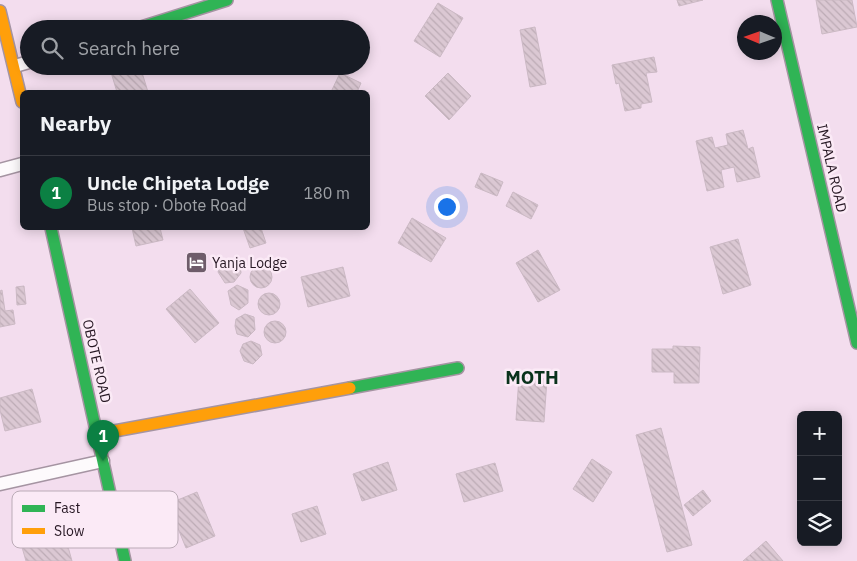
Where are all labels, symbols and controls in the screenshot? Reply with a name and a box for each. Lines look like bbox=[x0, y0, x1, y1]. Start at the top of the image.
north arrow bbox=[737, 15, 782, 60]
search box bbox=[20, 20, 370, 75]
icon: search bbox=[38, 34, 66, 62]
text: Search here bbox=[78, 36, 180, 60]
text: Nearby bbox=[40, 109, 111, 137]
street label: IMPALA ROAD bbox=[813, 122, 851, 214]
text: Uncle Chipeta Lodge bbox=[87, 171, 269, 195]
text: 1 bbox=[51, 183, 61, 203]
text: 180 m bbox=[303, 183, 350, 203]
your location bbox=[434, 194, 460, 220]
text: Bus stop · Obote Road bbox=[87, 195, 247, 215]
hotel icon: Yanja Lodge bbox=[184, 251, 208, 275]
place label: Yanja Lodge bbox=[212, 254, 287, 272]
street label: OBOTE ROAD bbox=[79, 318, 115, 404]
district label: MOTH bbox=[505, 365, 559, 389]
map controls bbox=[797, 411, 842, 546]
button: + bbox=[797, 411, 842, 456]
pin: 1 bbox=[87, 420, 119, 461]
button: − bbox=[797, 456, 842, 501]
legend bbox=[12, 491, 178, 548]
text: Fast bbox=[54, 499, 80, 517]
button: layers bbox=[797, 501, 842, 546]
text: Slow bbox=[54, 522, 85, 540]

